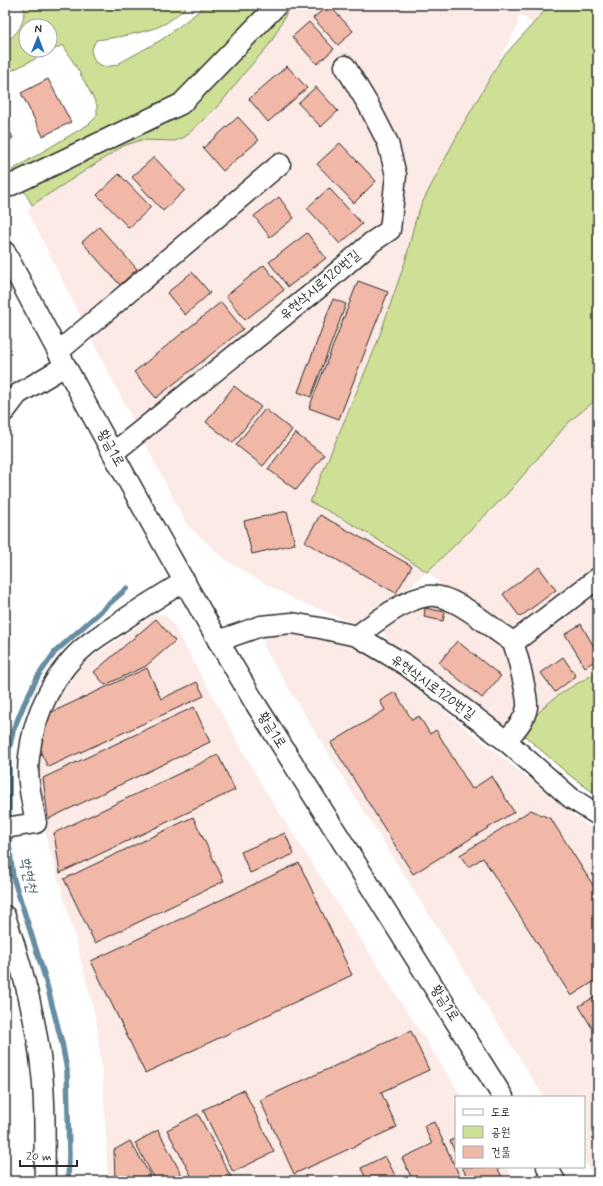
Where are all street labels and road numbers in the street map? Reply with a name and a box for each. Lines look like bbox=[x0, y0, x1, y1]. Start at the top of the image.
street label: 유현삭시로120번길 bbox=[276, 246, 365, 324]
street label: 황금1로 bbox=[93, 426, 129, 470]
street label: 유현삭시로120번길 bbox=[387, 650, 479, 724]
street label: 황금1로 bbox=[254, 708, 290, 752]
street label: 황금1로 bbox=[427, 981, 463, 1025]

